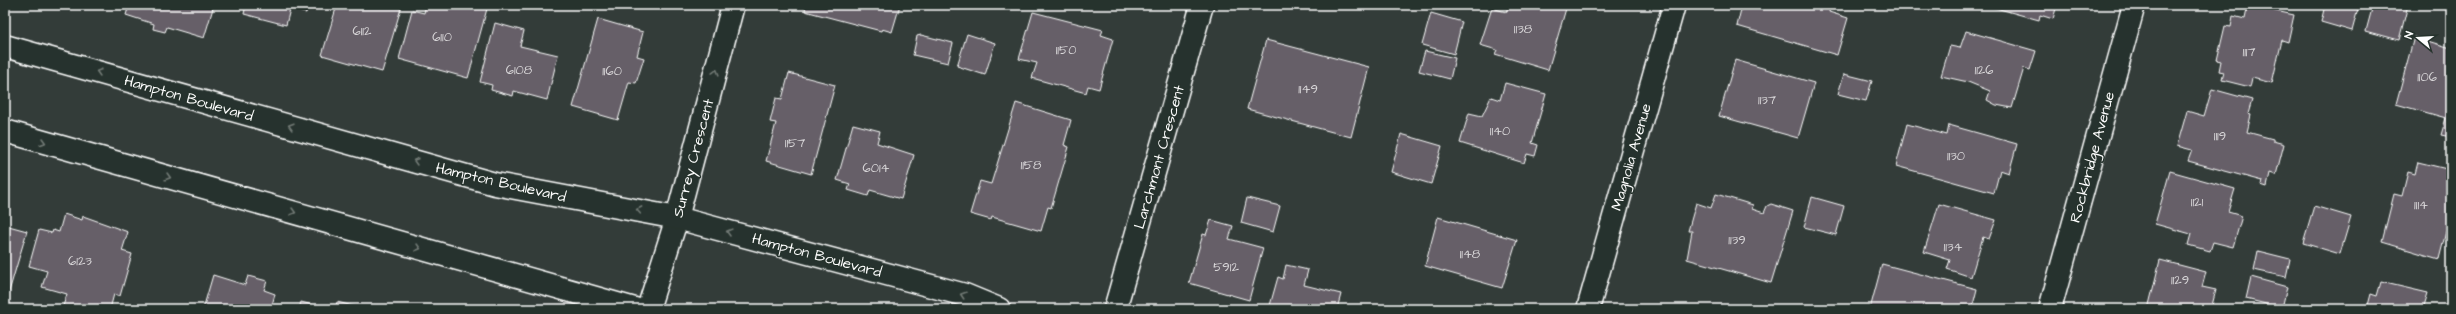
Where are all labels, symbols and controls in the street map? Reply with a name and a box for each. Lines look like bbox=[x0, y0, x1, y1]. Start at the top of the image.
north arrow bbox=[2398, 18, 2438, 58]
house number: 1138 bbox=[1514, 20, 1533, 38]
house number: 6112 bbox=[353, 22, 372, 40]
house number: 6110 bbox=[432, 28, 452, 46]
text: N bbox=[2401, 29, 2417, 41]
house number: 1150 bbox=[1056, 41, 1076, 59]
house number: 1117 bbox=[2243, 43, 2256, 61]
house number: 6108 bbox=[506, 61, 533, 79]
house number: 1126 bbox=[1975, 61, 1993, 79]
house number: 1160 bbox=[602, 62, 622, 80]
one-way arrow bbox=[95, 68, 102, 77]
one-way arrow bbox=[711, 68, 720, 75]
house number: 1106 bbox=[2417, 68, 2437, 86]
street label: Hampton Boulevard bbox=[122, 70, 256, 127]
house number: 1149 bbox=[1298, 80, 1318, 98]
street label: Larchmont Crescent bbox=[1129, 83, 1190, 231]
street label: Rockbridge Avenue bbox=[2065, 89, 2121, 225]
house number: 1137 bbox=[1758, 91, 1776, 109]
street label: Surrey Crescent bbox=[668, 97, 720, 220]
street label: Magnolia Avenue bbox=[1606, 101, 1658, 214]
one-way arrow bbox=[288, 122, 295, 131]
house number: 1140 bbox=[1490, 122, 1510, 140]
house number: 1119 bbox=[2214, 127, 2226, 145]
house number: 1157 bbox=[785, 134, 805, 152]
one-way arrow bbox=[39, 137, 46, 146]
house number: 1130 bbox=[1947, 147, 1965, 165]
house number: 1158 bbox=[1021, 156, 1042, 174]
street label: Hampton Boulevard bbox=[434, 157, 568, 208]
one-way arrow bbox=[413, 158, 420, 166]
house number: 6014 bbox=[863, 159, 890, 177]
one-way arrow bbox=[164, 172, 171, 181]
house number: 1121 bbox=[2191, 193, 2204, 211]
house number: 1114 bbox=[2414, 196, 2428, 214]
one-way arrow bbox=[636, 207, 642, 215]
one-way arrow bbox=[289, 208, 296, 216]
one-way arrow bbox=[726, 228, 733, 236]
street label: Hampton Boulevard bbox=[750, 228, 884, 283]
house number: 1139 bbox=[1728, 231, 1746, 249]
house number: 1134 bbox=[1944, 238, 1963, 256]
one-way arrow bbox=[414, 243, 421, 252]
house number: 1148 bbox=[1460, 245, 1481, 263]
house number: 6123 bbox=[68, 252, 92, 270]
house number: 5912 bbox=[1213, 258, 1239, 276]
house number: 1129 bbox=[2171, 271, 2189, 289]
one-way arrow bbox=[960, 291, 967, 300]

